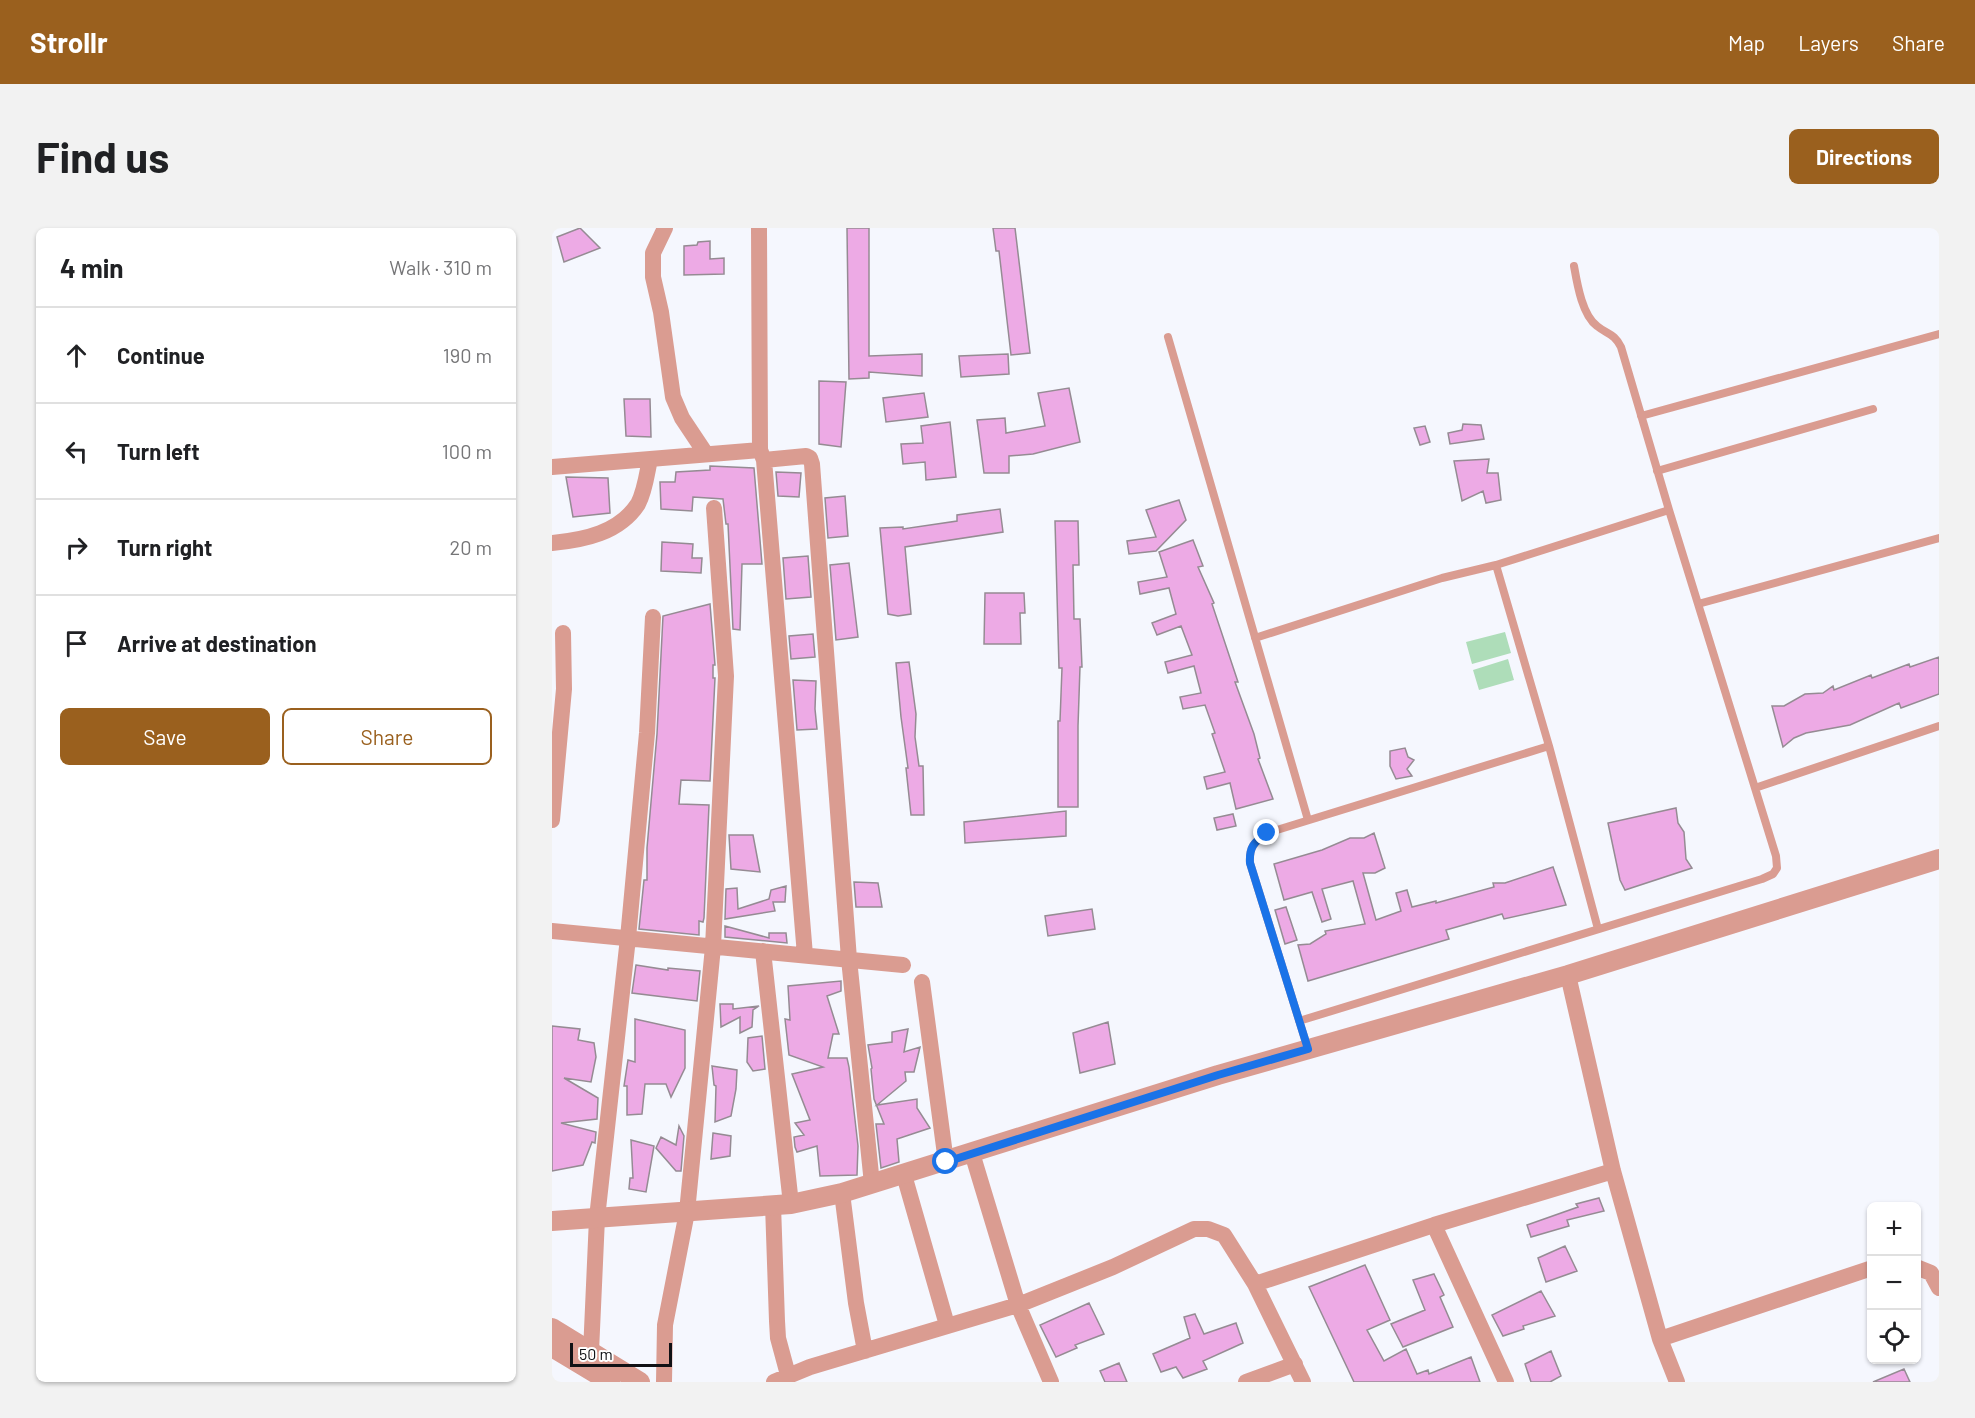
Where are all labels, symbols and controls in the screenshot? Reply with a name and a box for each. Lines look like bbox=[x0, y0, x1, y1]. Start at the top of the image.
text: Strollr bbox=[30, 25, 108, 59]
text: Map bbox=[1728, 30, 1765, 55]
text: Layers bbox=[1798, 30, 1859, 55]
text: Share bbox=[1892, 30, 1945, 55]
button: Directions bbox=[1789, 129, 1939, 184]
text: Find us bbox=[36, 131, 169, 181]
text: 4 min bbox=[60, 252, 124, 283]
text: Walk · 310 m bbox=[389, 255, 492, 279]
icon: ahead bbox=[60, 339, 93, 372]
text: Continue bbox=[117, 342, 205, 368]
text: 190 m bbox=[443, 343, 492, 367]
icon: left bbox=[60, 435, 93, 468]
text: Turn left bbox=[117, 438, 200, 464]
text: 100 m bbox=[442, 439, 492, 463]
icon: right bbox=[60, 531, 93, 564]
text: Turn right bbox=[117, 534, 212, 560]
text: 20 m bbox=[449, 535, 492, 559]
icon: arrive bbox=[60, 627, 93, 660]
text: Arrive at destination bbox=[117, 630, 316, 656]
button: Save bbox=[60, 708, 270, 765]
button: Share bbox=[282, 708, 492, 765]
route end bbox=[1253, 819, 1279, 845]
route start bbox=[932, 1148, 958, 1174]
map controls bbox=[1867, 1202, 1921, 1364]
button: + bbox=[1867, 1202, 1921, 1256]
button: − bbox=[1867, 1256, 1921, 1310]
button: locate bbox=[1867, 1310, 1921, 1364]
scale bar bbox=[570, 1340, 672, 1368]
text: 50 m bbox=[579, 1344, 613, 1363]

